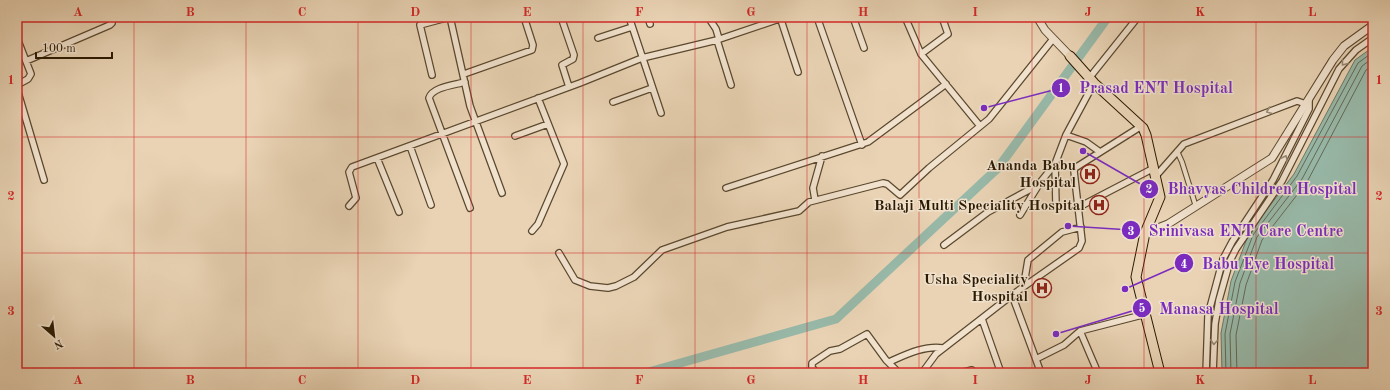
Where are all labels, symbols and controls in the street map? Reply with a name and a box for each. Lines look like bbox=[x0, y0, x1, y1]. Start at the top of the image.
text: A bbox=[73, 6, 83, 19]
text: B bbox=[185, 6, 195, 19]
text: C bbox=[298, 6, 306, 19]
text: D bbox=[410, 6, 420, 19]
text: E bbox=[523, 6, 532, 19]
text: F bbox=[635, 6, 644, 19]
text: G bbox=[746, 6, 756, 19]
text: H bbox=[858, 6, 869, 19]
text: I bbox=[972, 6, 978, 19]
text: J bbox=[1084, 6, 1092, 19]
text: K bbox=[1195, 6, 1205, 19]
text: L bbox=[1308, 6, 1317, 19]
scale bar bbox=[36, 34, 112, 60]
text: 100 m bbox=[42, 43, 76, 55]
one-way arrow bbox=[1341, 59, 1348, 66]
text: 1 bbox=[7, 74, 15, 87]
callout: Prasad ENT Hospital bbox=[1051, 74, 1241, 102]
text: 1 bbox=[1375, 74, 1383, 87]
text: Prasad ENT Hospital bbox=[1079, 81, 1233, 97]
text: 1 bbox=[1058, 83, 1064, 95]
one-way arrow bbox=[1266, 107, 1273, 115]
one-way arrow bbox=[1280, 154, 1288, 162]
place label: Ananda Babu Hospital bbox=[986, 159, 1076, 191]
hospital icon: Ananda Babu Hospital bbox=[1079, 163, 1101, 185]
callout: Bhavyas Children Hospital bbox=[1139, 175, 1365, 203]
text: Bhavyas Children Hospital bbox=[1167, 182, 1357, 198]
text: 2 bbox=[1146, 184, 1153, 196]
text: 2 bbox=[7, 190, 15, 203]
text: 2 bbox=[1375, 190, 1383, 203]
hospital icon: Balaji Multi Speciality Hospital bbox=[1088, 194, 1110, 216]
place label: Balaji Multi Speciality Hospital bbox=[874, 199, 1085, 214]
callout: Srinivasa ENT Care Centre bbox=[1121, 216, 1352, 244]
text: Srinivasa ENT Care Centre bbox=[1149, 224, 1343, 240]
text: 3 bbox=[1128, 226, 1135, 238]
callout: Babu Eye Hospital bbox=[1174, 249, 1342, 277]
text: Babu Eye Hospital bbox=[1202, 257, 1334, 273]
text: 4 bbox=[1181, 259, 1188, 271]
place label: Usha Speciality Hospital bbox=[923, 273, 1028, 305]
hospital icon: Usha Speciality Hospital bbox=[1031, 277, 1053, 299]
callout: Manasa Hospital bbox=[1132, 294, 1287, 322]
text: 5 bbox=[1139, 302, 1146, 315]
text: Manasa Hospital bbox=[1159, 302, 1279, 318]
text: 3 bbox=[7, 305, 15, 318]
text: 3 bbox=[1375, 305, 1383, 318]
north arrow bbox=[34, 316, 74, 356]
text: N bbox=[51, 337, 64, 351]
one-way arrow bbox=[1210, 339, 1218, 345]
text: A bbox=[73, 374, 83, 387]
text: B bbox=[185, 374, 195, 387]
text: C bbox=[298, 374, 306, 387]
text: D bbox=[410, 374, 420, 387]
text: E bbox=[523, 374, 532, 387]
text: F bbox=[635, 374, 644, 387]
text: G bbox=[746, 374, 756, 387]
text: H bbox=[858, 374, 869, 387]
text: I bbox=[972, 374, 978, 387]
text: J bbox=[1084, 374, 1092, 387]
text: K bbox=[1195, 374, 1205, 387]
text: L bbox=[1308, 374, 1317, 387]

